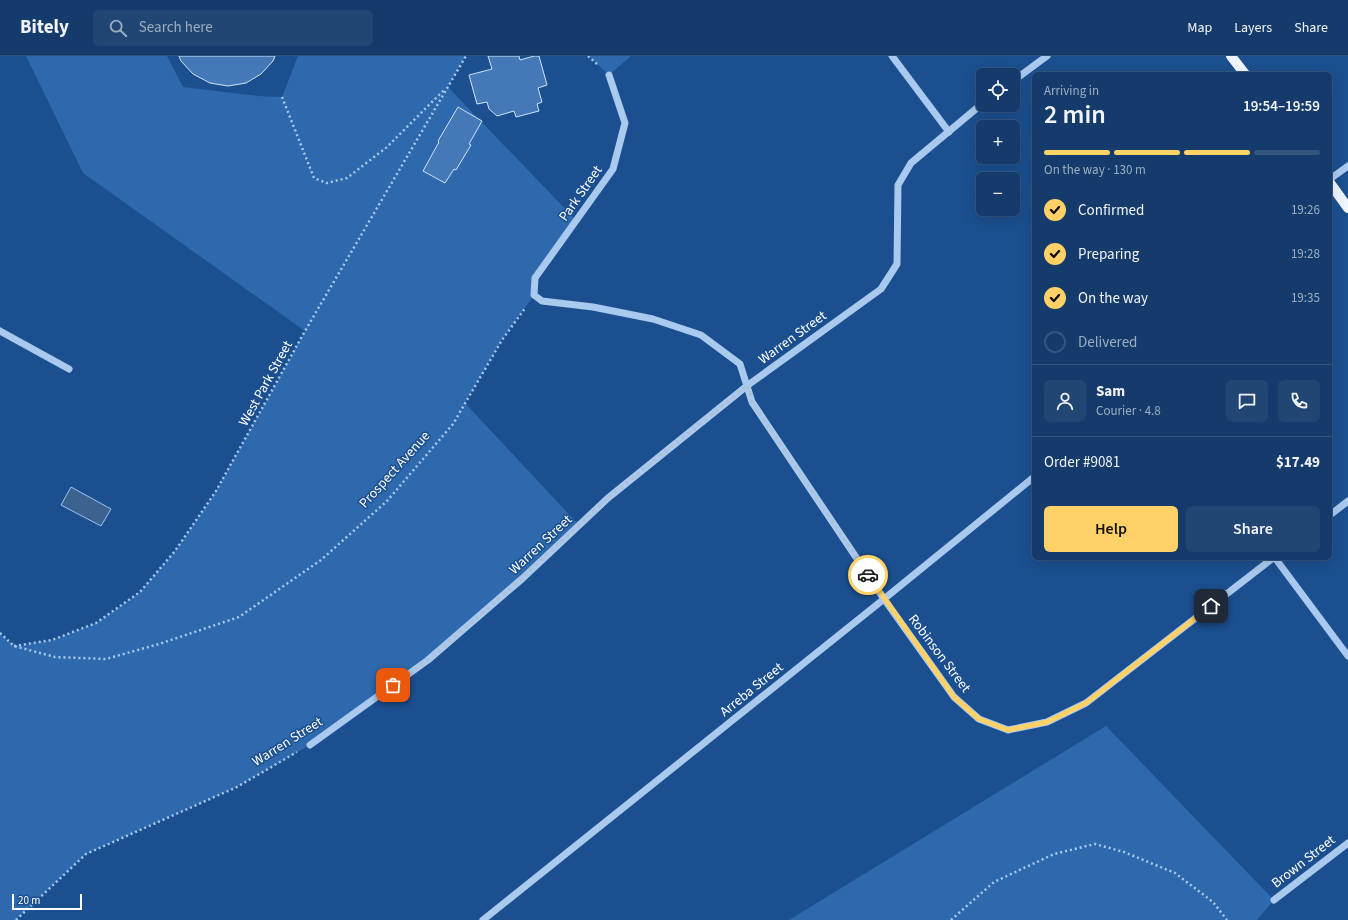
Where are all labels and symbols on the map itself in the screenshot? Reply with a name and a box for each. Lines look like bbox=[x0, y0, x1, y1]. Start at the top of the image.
street label: Park Street bbox=[554, 161, 608, 226]
street label: Warren Street bbox=[754, 306, 831, 369]
street label: West Park Street bbox=[234, 337, 298, 430]
street label: Prospect Avenue bbox=[355, 427, 435, 513]
street label: Warren Street bbox=[505, 510, 577, 579]
courier bbox=[848, 555, 888, 595]
pin bbox=[1194, 589, 1228, 623]
street label: Robinson Street bbox=[903, 610, 975, 697]
street label: Arreba Street bbox=[716, 658, 788, 722]
pin bbox=[376, 668, 410, 702]
street label: Warren Street bbox=[248, 712, 327, 771]
street label: Brown Street bbox=[1267, 830, 1340, 893]
scale bar bbox=[12, 892, 82, 911]

